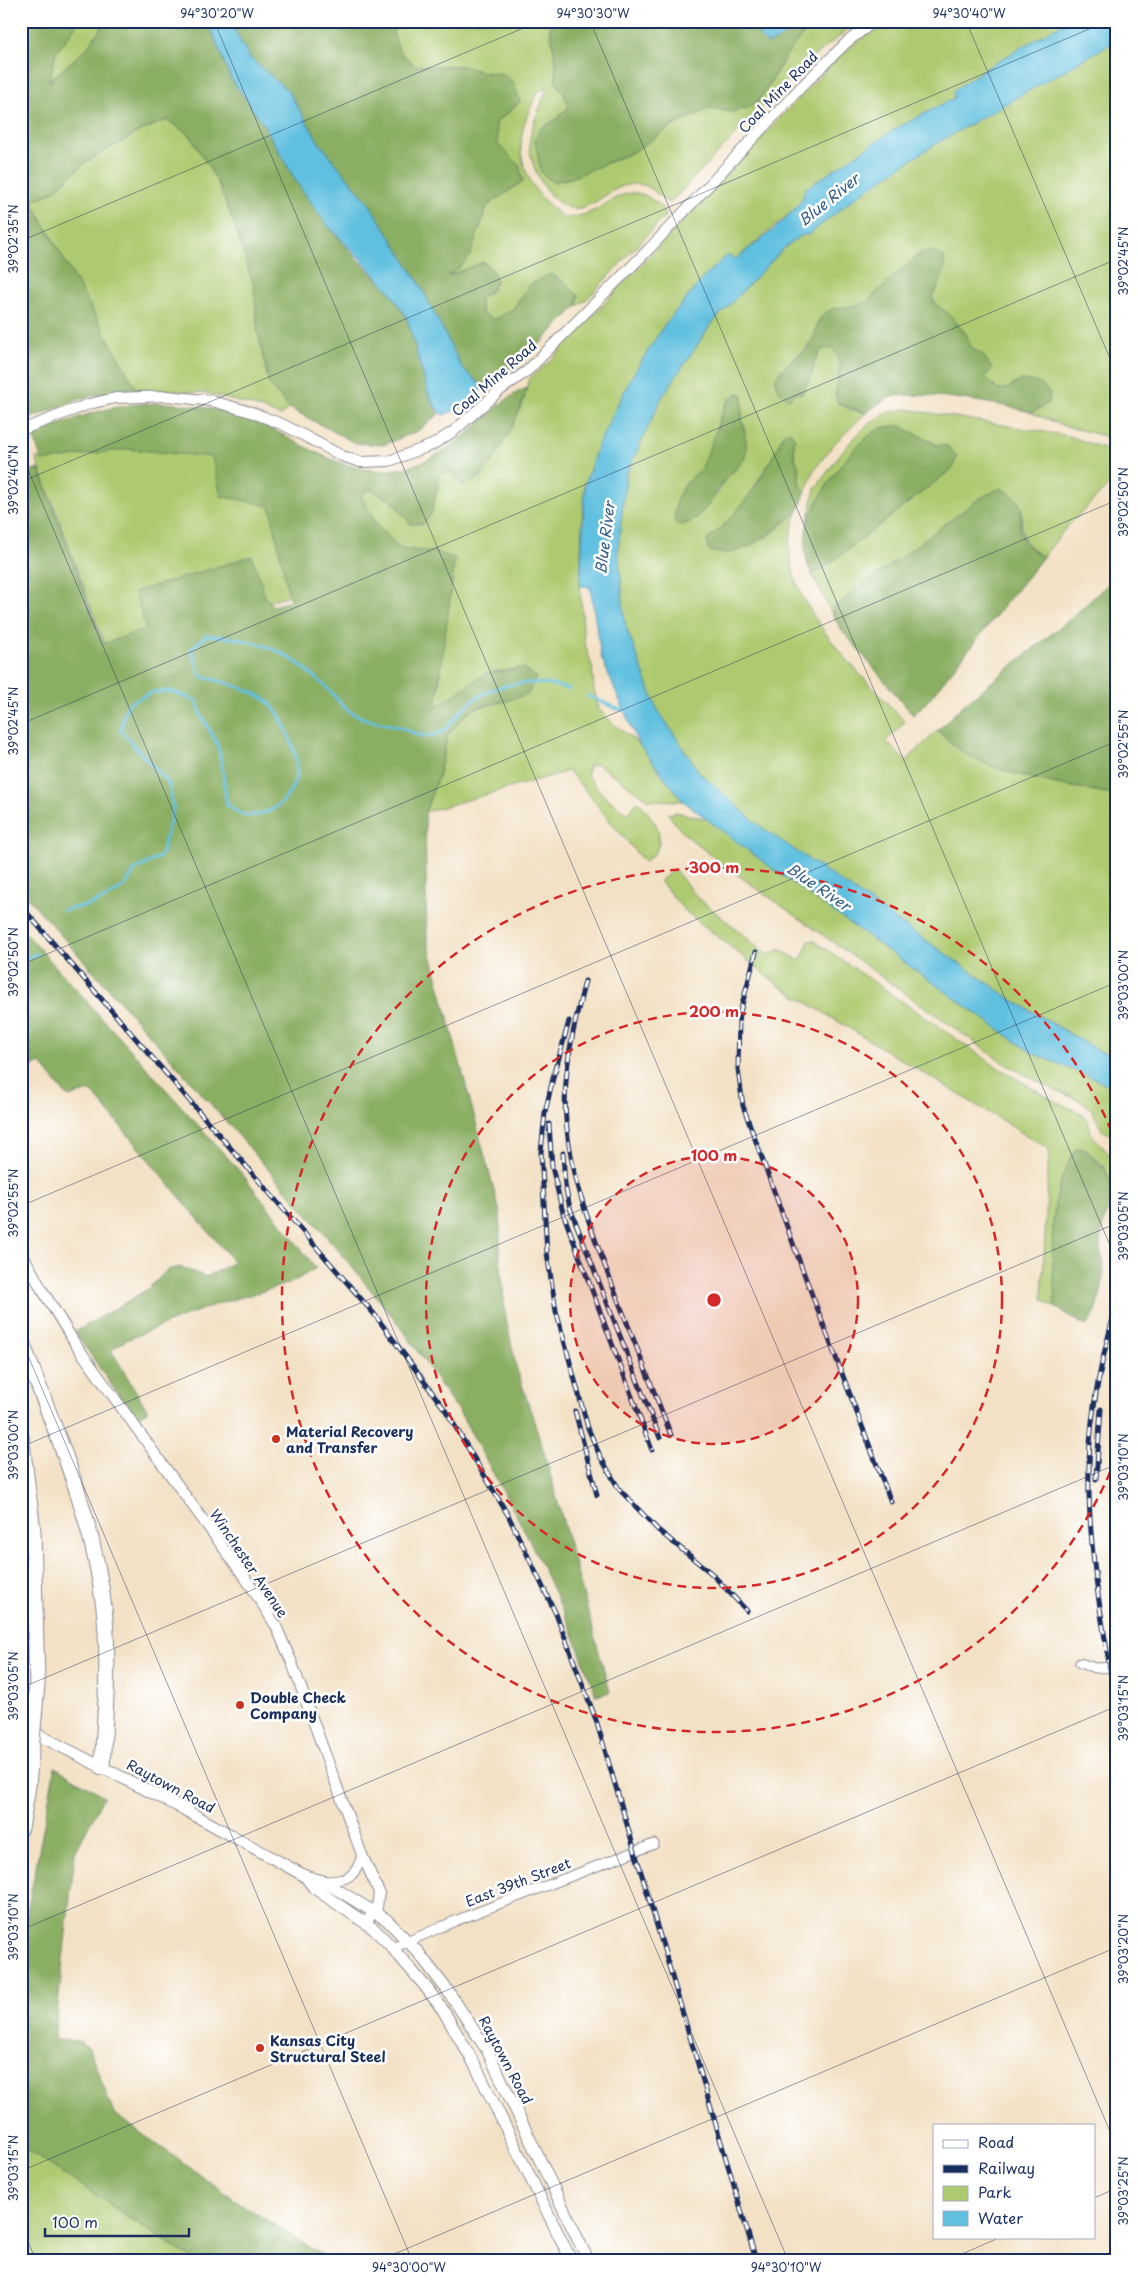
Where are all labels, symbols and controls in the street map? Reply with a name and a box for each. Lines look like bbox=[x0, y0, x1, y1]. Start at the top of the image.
text: 94°30'20"W bbox=[180, 4, 254, 22]
text: 94°30'30"W bbox=[556, 4, 630, 22]
text: 94°30'40"W bbox=[933, 4, 1006, 22]
street label: Coal Mine Road bbox=[733, 46, 823, 138]
water label: Blue River bbox=[792, 166, 865, 231]
text: 39°02'35"N bbox=[4, 204, 22, 274]
text: 39°02'45"N bbox=[1114, 227, 1132, 295]
street label: Coal Mine Road bbox=[447, 335, 541, 421]
text: 39°02'40"N bbox=[4, 445, 22, 515]
text: 39°02'50"N bbox=[1114, 467, 1132, 537]
water label: Blue River bbox=[588, 498, 620, 576]
text: 39°02'45"N bbox=[4, 687, 22, 755]
text: 39°02'55"N bbox=[1114, 710, 1132, 778]
text: 300 m bbox=[689, 855, 739, 878]
water label: Blue River bbox=[782, 856, 857, 917]
text: 39°02'50"N bbox=[4, 927, 22, 997]
text: 39°03'00"N bbox=[1114, 950, 1132, 1020]
text: 200 m bbox=[689, 999, 739, 1022]
text: 100 m bbox=[691, 1143, 737, 1166]
text: 39°02'55"N bbox=[4, 1169, 22, 1237]
text: 39°03'05"N bbox=[1114, 1191, 1132, 1261]
centre of rings bbox=[705, 1291, 723, 1309]
text: 39°03'00"N bbox=[4, 1410, 22, 1480]
place label: Material Recovery and Transfer bbox=[286, 1421, 413, 1458]
marker: Material Recovery and Transfer bbox=[270, 1433, 282, 1445]
text: 39°03'10"N bbox=[1114, 1433, 1132, 1501]
street label: Winchester Avenue bbox=[205, 1504, 293, 1622]
text: 39°03'05"N bbox=[4, 1651, 22, 1721]
text: 39°03'15"N bbox=[1114, 1675, 1132, 1741]
place label: Double Check Company bbox=[250, 1687, 347, 1724]
marker: Double Check Company bbox=[234, 1699, 246, 1711]
street label: Raytown Road bbox=[123, 1754, 219, 1818]
street label: East 39th Street bbox=[462, 1852, 574, 1912]
text: 39°03'10"N bbox=[4, 1893, 22, 1961]
text: 39°03'20"N bbox=[1114, 1914, 1132, 1984]
street label: Raytown Road bbox=[474, 2012, 538, 2108]
place label: Kansas City Structural Steel bbox=[270, 2030, 385, 2067]
marker: Kansas City Structural Steel bbox=[254, 2042, 266, 2054]
legend bbox=[933, 2124, 1096, 2238]
text: Road bbox=[978, 2130, 1014, 2153]
text: 39°03'15"N bbox=[4, 2135, 22, 2201]
text: Railway bbox=[978, 2156, 1035, 2179]
text: 39°03'25"N bbox=[1114, 2156, 1132, 2226]
text: Park bbox=[978, 2180, 1012, 2203]
scale bar bbox=[45, 2206, 189, 2238]
text: Water bbox=[978, 2206, 1023, 2229]
text: 100 m bbox=[52, 2210, 98, 2233]
text: 94°30'00"W bbox=[372, 2258, 447, 2276]
text: 94°30'10"W bbox=[751, 2258, 822, 2276]

